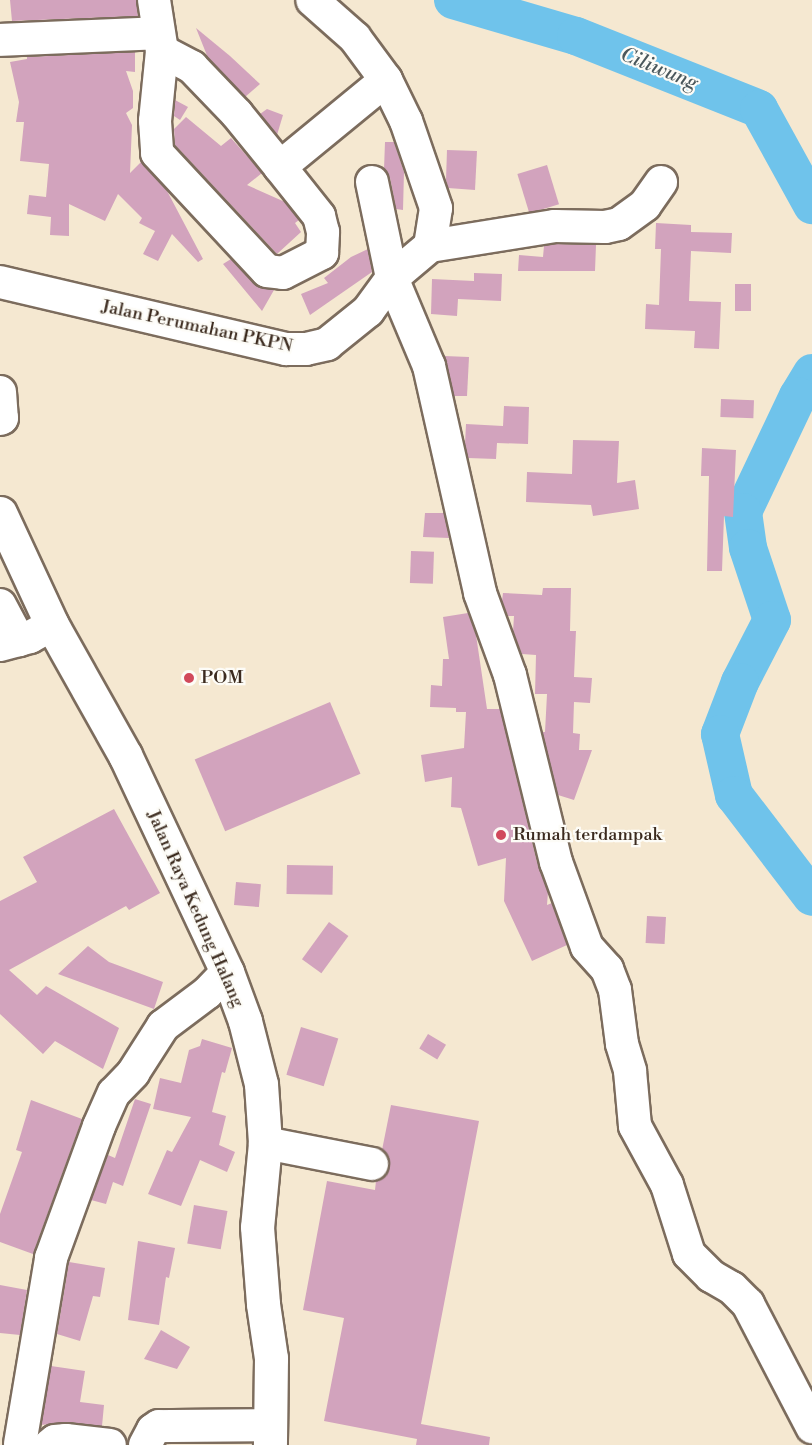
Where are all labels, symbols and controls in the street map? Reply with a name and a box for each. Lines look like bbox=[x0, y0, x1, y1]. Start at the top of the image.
water label: Ciliwung bbox=[617, 43, 701, 95]
street label: Jalan Perumahan PKPN bbox=[100, 296, 294, 358]
place label: POM bbox=[201, 667, 243, 689]
marker: POM bbox=[182, 671, 196, 685]
street label: Jalan Raya Kedung Halang bbox=[142, 807, 248, 1011]
place label: Rumah terdampak bbox=[513, 824, 662, 846]
marker: Rumah terdampak bbox=[494, 828, 508, 842]

